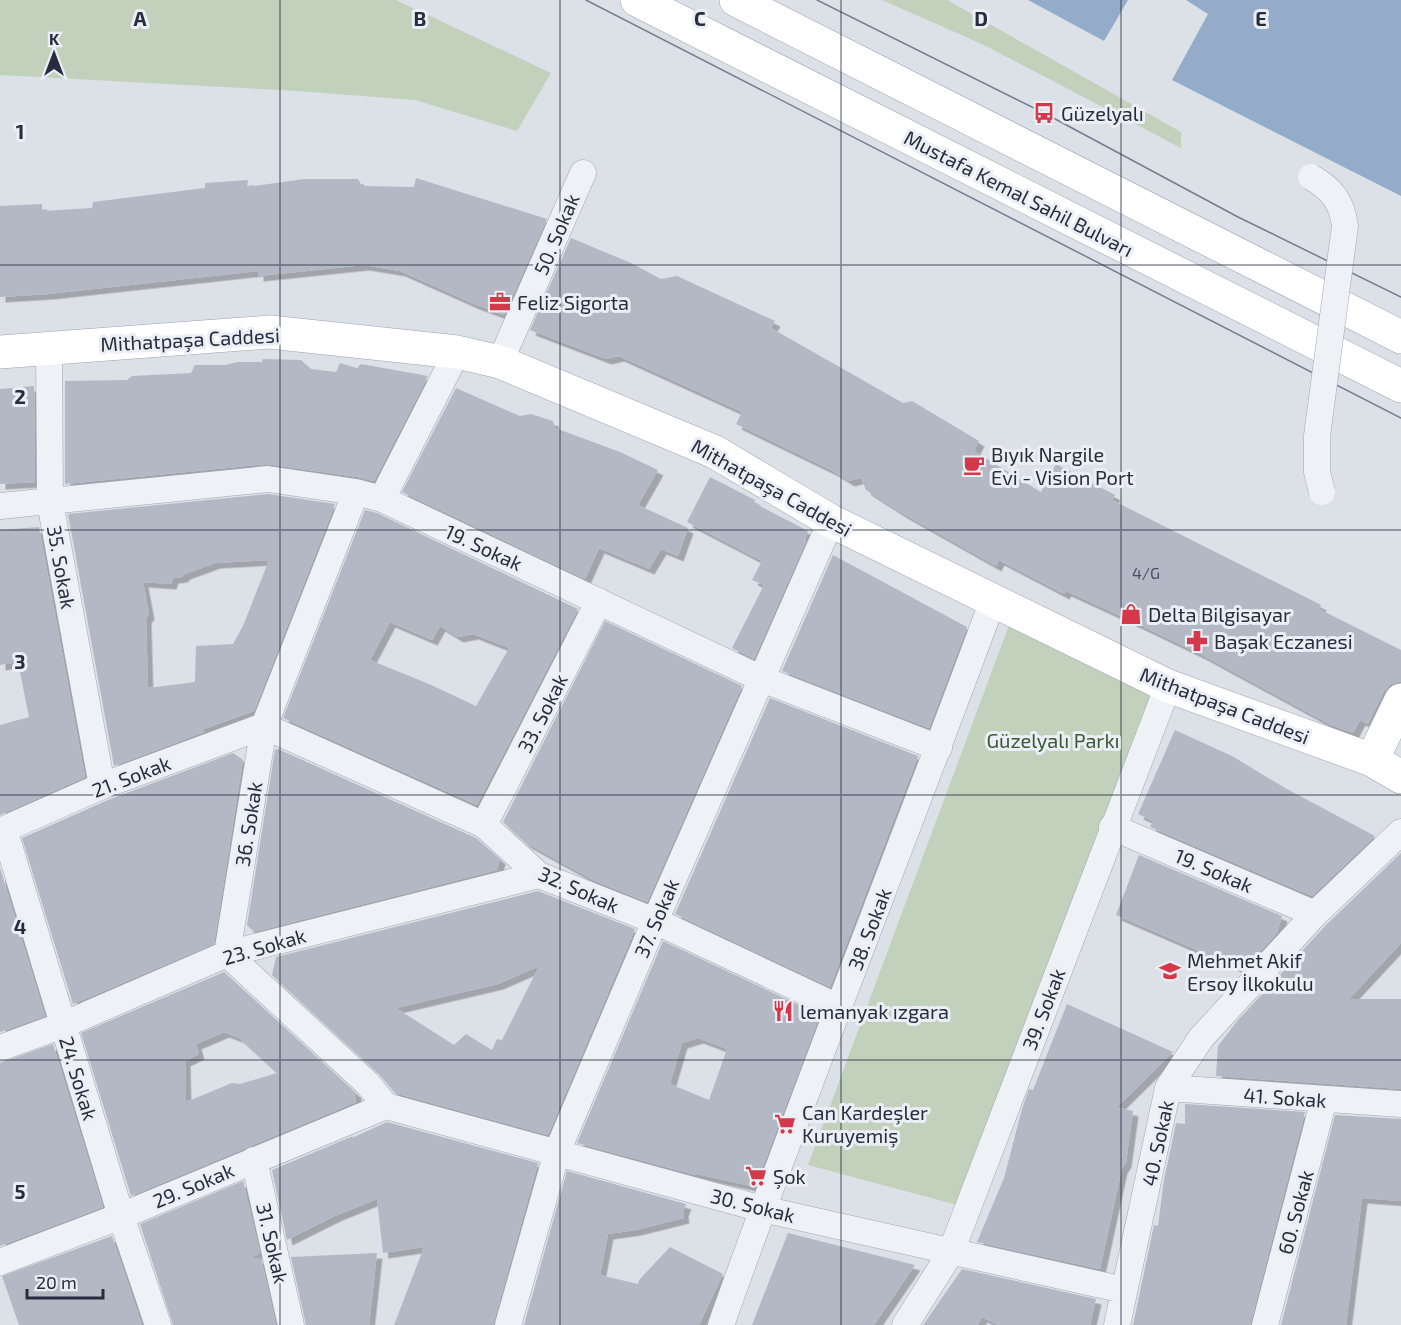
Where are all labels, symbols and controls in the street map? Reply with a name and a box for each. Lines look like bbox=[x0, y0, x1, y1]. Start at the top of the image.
text: A bbox=[133, 6, 147, 30]
text: B bbox=[414, 6, 426, 30]
text: C bbox=[694, 6, 706, 30]
text: D bbox=[974, 6, 988, 30]
text: E bbox=[1255, 6, 1267, 30]
north arrow bbox=[24, 24, 84, 84]
text: K bbox=[49, 29, 60, 48]
bus stop icon: Güzelyalı bbox=[1032, 101, 1056, 125]
place label: Güzelyalı bbox=[1061, 101, 1144, 125]
text: 1 bbox=[16, 119, 24, 143]
street label: Mustafa Kemal Sahil Bulvarı bbox=[900, 125, 1138, 261]
street label: 50. Sokak bbox=[528, 190, 584, 278]
office icon: Feliz Sigorta bbox=[488, 290, 512, 314]
place label: Feliz Sigorta bbox=[517, 290, 629, 314]
street label: Mithatpaşa Caddesi bbox=[100, 322, 280, 357]
text: 2 bbox=[14, 384, 26, 408]
street label: Mithatpaşa Caddesi bbox=[687, 433, 856, 542]
place label: Bıyık Nargile Evi - Vision Port bbox=[991, 442, 1134, 489]
cafe icon: Bıyık Nargile Evi - Vision Port bbox=[962, 453, 986, 477]
street label: 19. Sokak bbox=[442, 519, 526, 575]
street label: 35. Sokak bbox=[43, 523, 81, 611]
house number: 4/G bbox=[1132, 563, 1160, 582]
shop icon: Delta Bilgisayar bbox=[1119, 602, 1143, 626]
place label: Delta Bilgisayar bbox=[1148, 602, 1291, 626]
pharmacy icon: Başak Eczanesi bbox=[1185, 629, 1209, 653]
place label: Başak Eczanesi bbox=[1214, 629, 1353, 654]
text: 3 bbox=[14, 649, 26, 673]
street label: Mithatpaşa Caddesi bbox=[1136, 662, 1313, 749]
street label: 33. Sokak bbox=[512, 670, 572, 756]
park label: Güzelyalı Parkı bbox=[986, 728, 1120, 752]
street label: 21. Sokak bbox=[88, 750, 174, 802]
street label: 36. Sokak bbox=[229, 780, 267, 868]
street label: 19. Sokak bbox=[1171, 843, 1257, 897]
street label: 32. Sokak bbox=[535, 861, 623, 917]
street label: 37. Sokak bbox=[629, 875, 683, 961]
street label: 38. Sokak bbox=[842, 884, 896, 974]
text: 4 bbox=[14, 914, 27, 938]
street label: 23. Sokak bbox=[220, 923, 308, 969]
place label: Mehmet Akif Ersoy İlkokulu bbox=[1187, 948, 1314, 995]
school or university icon: Mehmet Akif Ersoy İlkokulu bbox=[1158, 959, 1182, 983]
street label: 39. Sokak bbox=[1016, 965, 1070, 1053]
restaurant icon: lemanyak ızgara bbox=[771, 999, 795, 1023]
place label: lemanyak ızgara bbox=[800, 999, 949, 1023]
street label: 24. Sokak bbox=[55, 1033, 103, 1123]
street label: 41. Sokak bbox=[1243, 1082, 1327, 1112]
street label: 40. Sokak bbox=[1136, 1098, 1178, 1188]
place label: Can Kardeşler Kuruyemiş bbox=[802, 1100, 928, 1148]
supermarket icon: Can Kardeşler Kuruyemiş bbox=[773, 1112, 797, 1136]
street label: 29. Sokak bbox=[149, 1157, 237, 1213]
supermarket icon: Şok bbox=[744, 1164, 768, 1188]
place label: Şok bbox=[773, 1164, 806, 1189]
street label: 60. Sokak bbox=[1272, 1167, 1318, 1257]
text: 5 bbox=[14, 1179, 26, 1203]
street label: 30. Sokak bbox=[708, 1183, 798, 1227]
street label: 31. Sokak bbox=[252, 1200, 294, 1286]
scale bar bbox=[27, 1262, 104, 1300]
text: 20 m bbox=[36, 1271, 77, 1293]

